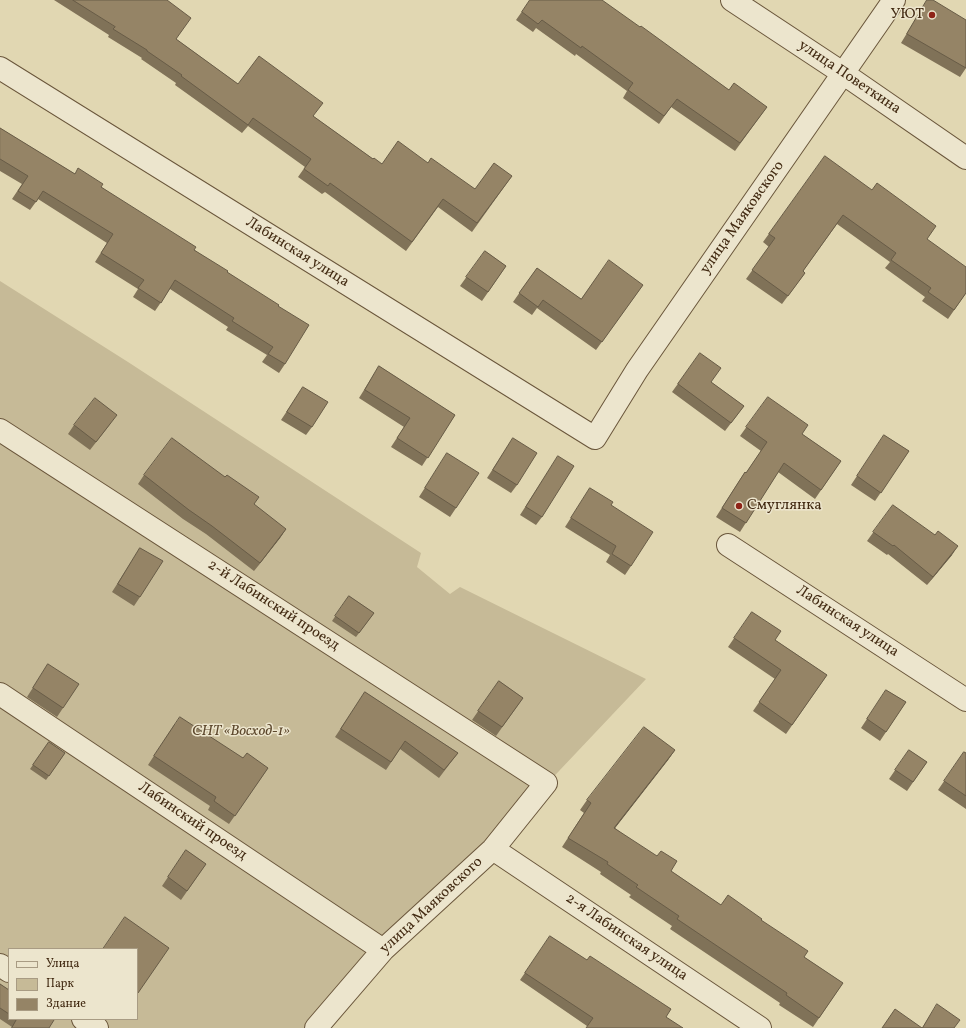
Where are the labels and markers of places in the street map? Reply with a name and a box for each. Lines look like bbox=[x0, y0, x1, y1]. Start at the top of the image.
place label: УЮТ bbox=[890, 6, 924, 24]
marker: УЮТ bbox=[927, 10, 937, 20]
place label: Смуглянка bbox=[747, 497, 822, 515]
marker: Смуглянка bbox=[734, 501, 744, 511]

